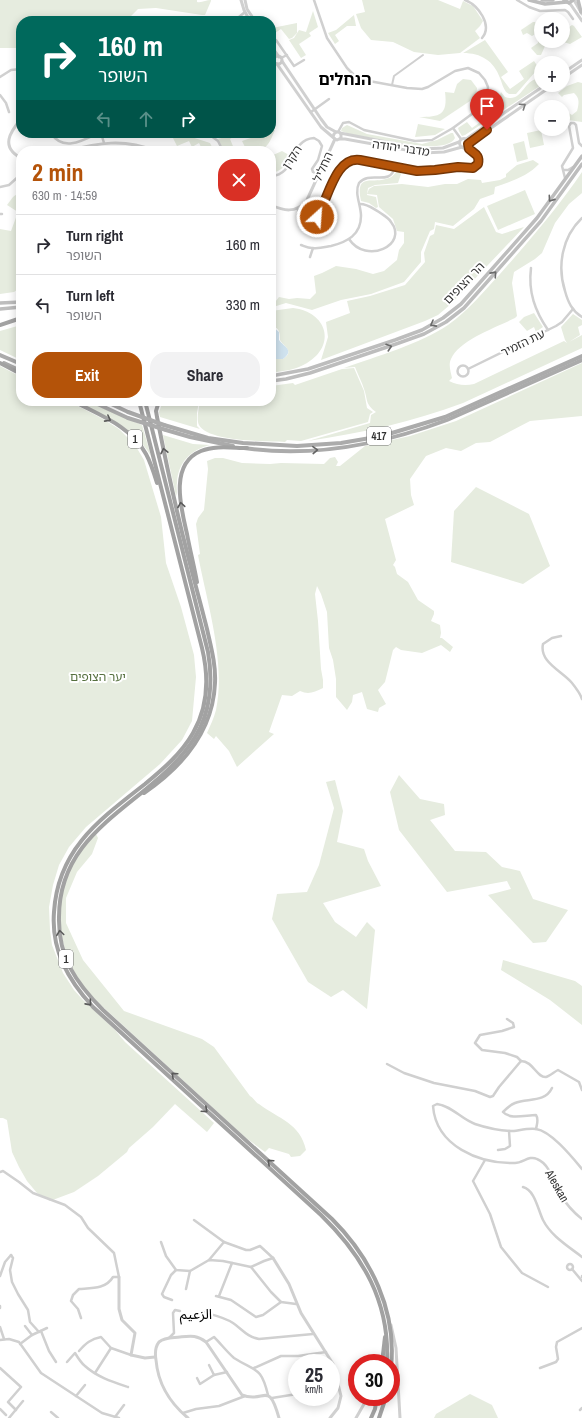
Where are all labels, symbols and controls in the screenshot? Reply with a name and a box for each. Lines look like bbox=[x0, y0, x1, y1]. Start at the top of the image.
map controls bbox=[534, 12, 570, 136]
button: sound bbox=[534, 12, 570, 48]
text: 160 m bbox=[98, 27, 163, 65]
icon: right bbox=[32, 32, 84, 84]
button: + bbox=[534, 56, 570, 92]
text: השופר bbox=[98, 63, 148, 88]
district label: הנחלים bbox=[319, 68, 371, 90]
pin bbox=[470, 89, 504, 130]
icon: arrive bbox=[476, 95, 498, 117]
button: − bbox=[534, 100, 570, 136]
one-way arrow bbox=[519, 103, 526, 111]
icon: left bbox=[93, 108, 115, 130]
icon: ahead bbox=[135, 108, 157, 130]
icon: right bbox=[177, 108, 199, 130]
street label: מדבר יהודה bbox=[371, 136, 431, 160]
street label: הקרן bbox=[278, 142, 306, 172]
street label: החליל bbox=[309, 149, 337, 185]
text: 2 min bbox=[32, 156, 83, 188]
button: close bbox=[218, 159, 260, 201]
text: 630 m · 14:59 bbox=[32, 187, 97, 204]
one-way arrow bbox=[549, 195, 556, 202]
position arrow bbox=[296, 196, 338, 238]
text: Turn right bbox=[66, 225, 123, 246]
icon: right bbox=[32, 234, 54, 256]
text: 160 m bbox=[226, 234, 260, 255]
text: השופר bbox=[66, 247, 102, 264]
street label: הר הצופים bbox=[440, 258, 488, 308]
one-way arrow bbox=[489, 271, 496, 279]
text: Turn left bbox=[66, 285, 114, 306]
icon: left bbox=[32, 294, 54, 316]
text: 330 m bbox=[226, 294, 260, 315]
text: השופר bbox=[66, 307, 102, 324]
one-way arrow bbox=[430, 319, 438, 326]
street label: עת הזמיר bbox=[498, 325, 548, 361]
one-way arrow bbox=[385, 343, 392, 351]
button: Exit bbox=[32, 352, 142, 398]
button: Share bbox=[150, 352, 260, 398]
one-way arrow bbox=[104, 414, 111, 422]
road number: 417 bbox=[367, 427, 391, 445]
road number: 1 bbox=[128, 430, 142, 448]
one-way arrow bbox=[312, 446, 318, 454]
one-way arrow bbox=[160, 448, 168, 455]
one-way arrow bbox=[177, 502, 186, 508]
park label: יער הצופים bbox=[70, 669, 126, 685]
one-way arrow bbox=[56, 930, 65, 937]
road number: 1 bbox=[59, 950, 73, 968]
one-way arrow bbox=[84, 998, 92, 1006]
one-way arrow bbox=[171, 1072, 179, 1080]
one-way arrow bbox=[200, 1106, 208, 1113]
one-way arrow bbox=[267, 1160, 275, 1167]
street label: Aleskan bbox=[541, 1166, 573, 1205]
district label: الزعيم bbox=[180, 1305, 212, 1325]
speed limit sign: 30 bbox=[348, 1354, 400, 1406]
text: 25 bbox=[305, 1361, 323, 1388]
text: km/h bbox=[305, 1383, 323, 1396]

